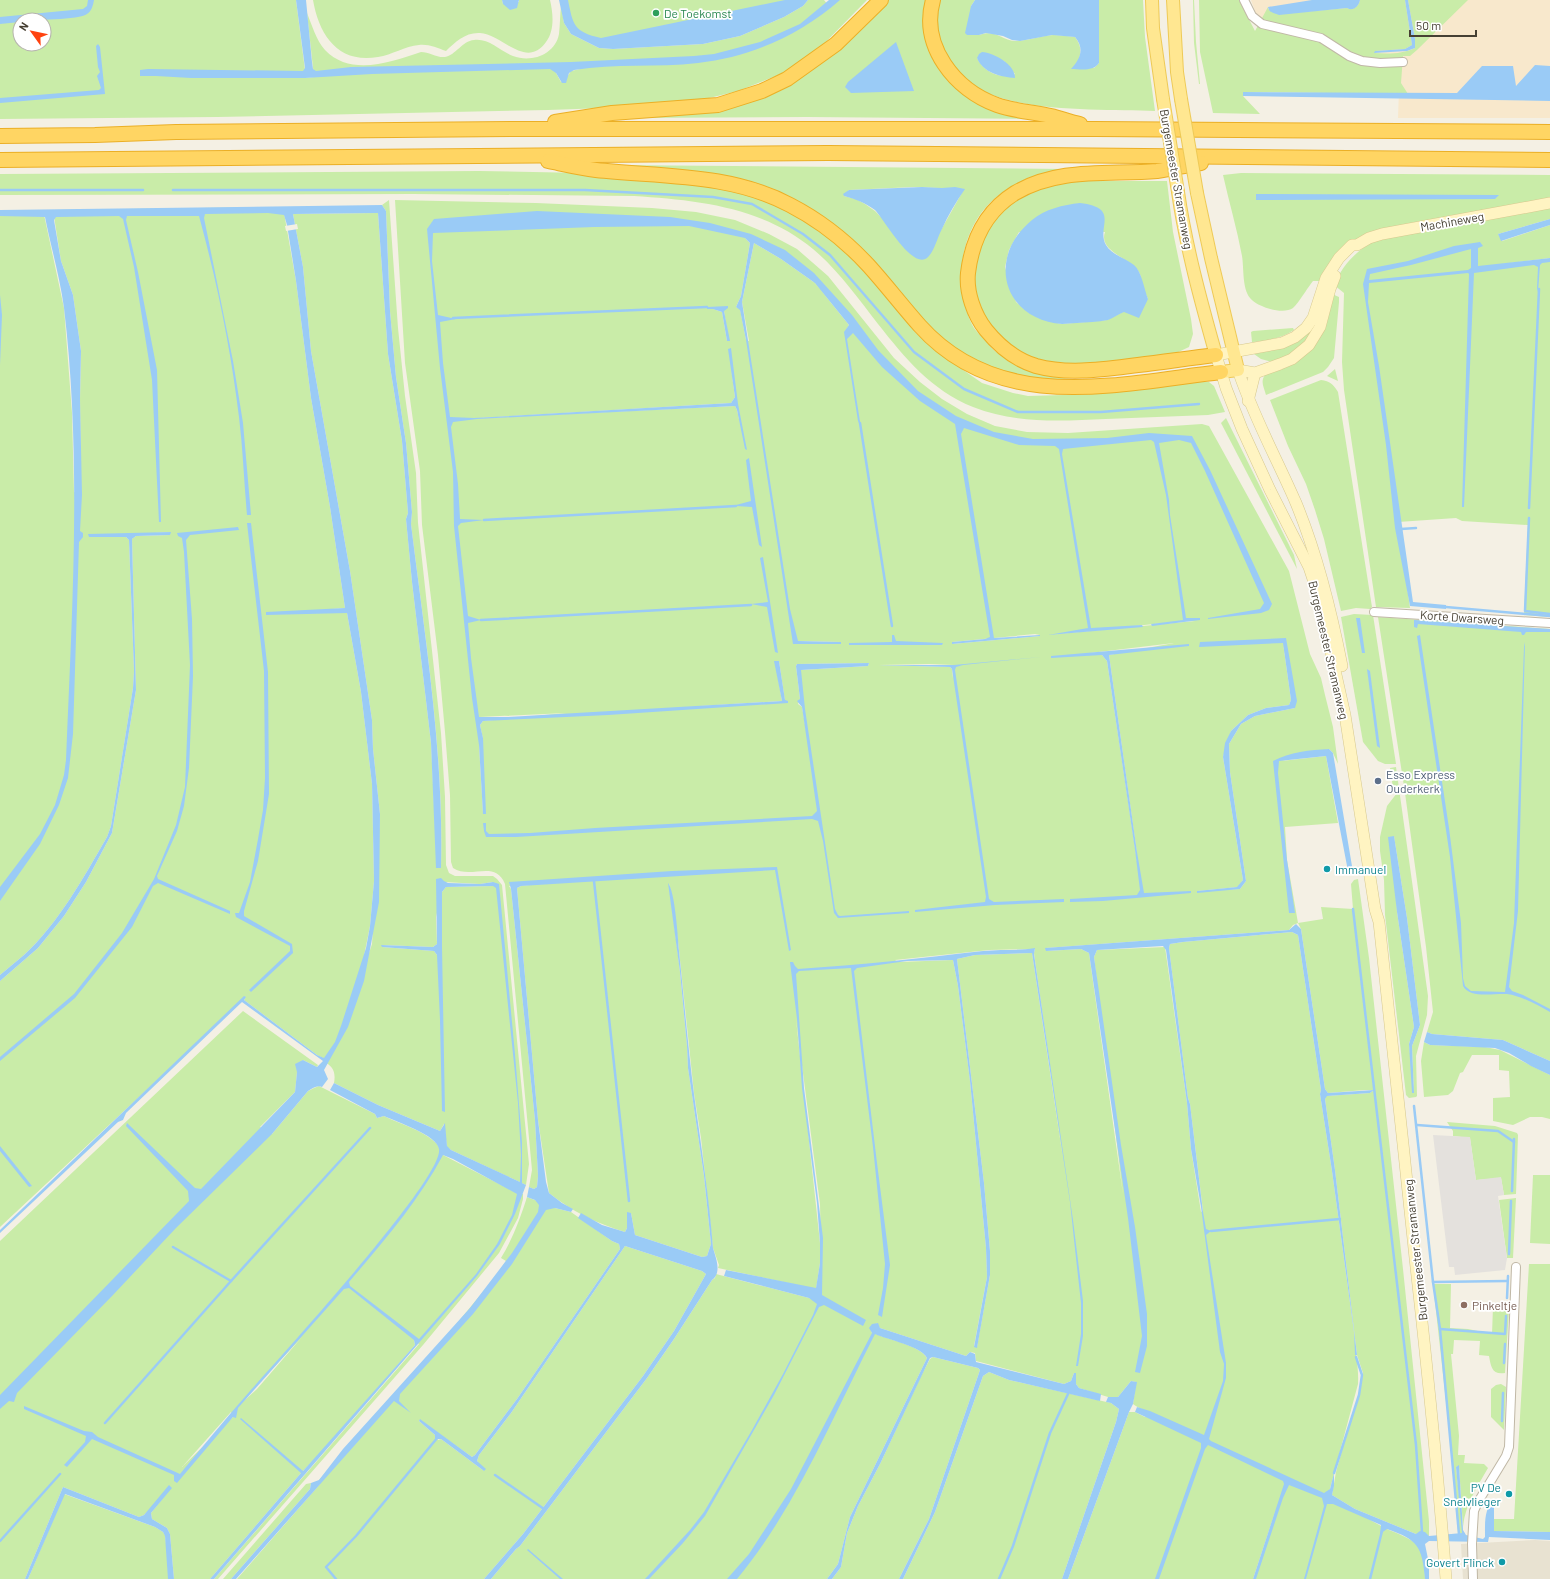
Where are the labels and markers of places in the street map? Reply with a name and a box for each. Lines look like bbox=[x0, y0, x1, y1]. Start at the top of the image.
place label: De Toekomst bbox=[664, 6, 732, 20]
marker: De Toekomst bbox=[651, 8, 661, 18]
place label: Esso Express Ouderkerk bbox=[1386, 767, 1455, 795]
marker: Esso Express Ouderkerk bbox=[1373, 776, 1383, 786]
place label: Immanuel bbox=[1335, 862, 1386, 876]
marker: Immanuel bbox=[1322, 864, 1332, 874]
place label: Pinkeltje bbox=[1472, 1298, 1517, 1312]
marker: Pinkeltje bbox=[1459, 1300, 1469, 1310]
place label: PV De Snelvlieger bbox=[1443, 1480, 1502, 1508]
marker: PV De Snelvlieger bbox=[1504, 1489, 1514, 1499]
place label: Govert Flinck bbox=[1426, 1555, 1494, 1569]
marker: Govert Flinck bbox=[1497, 1557, 1507, 1567]

